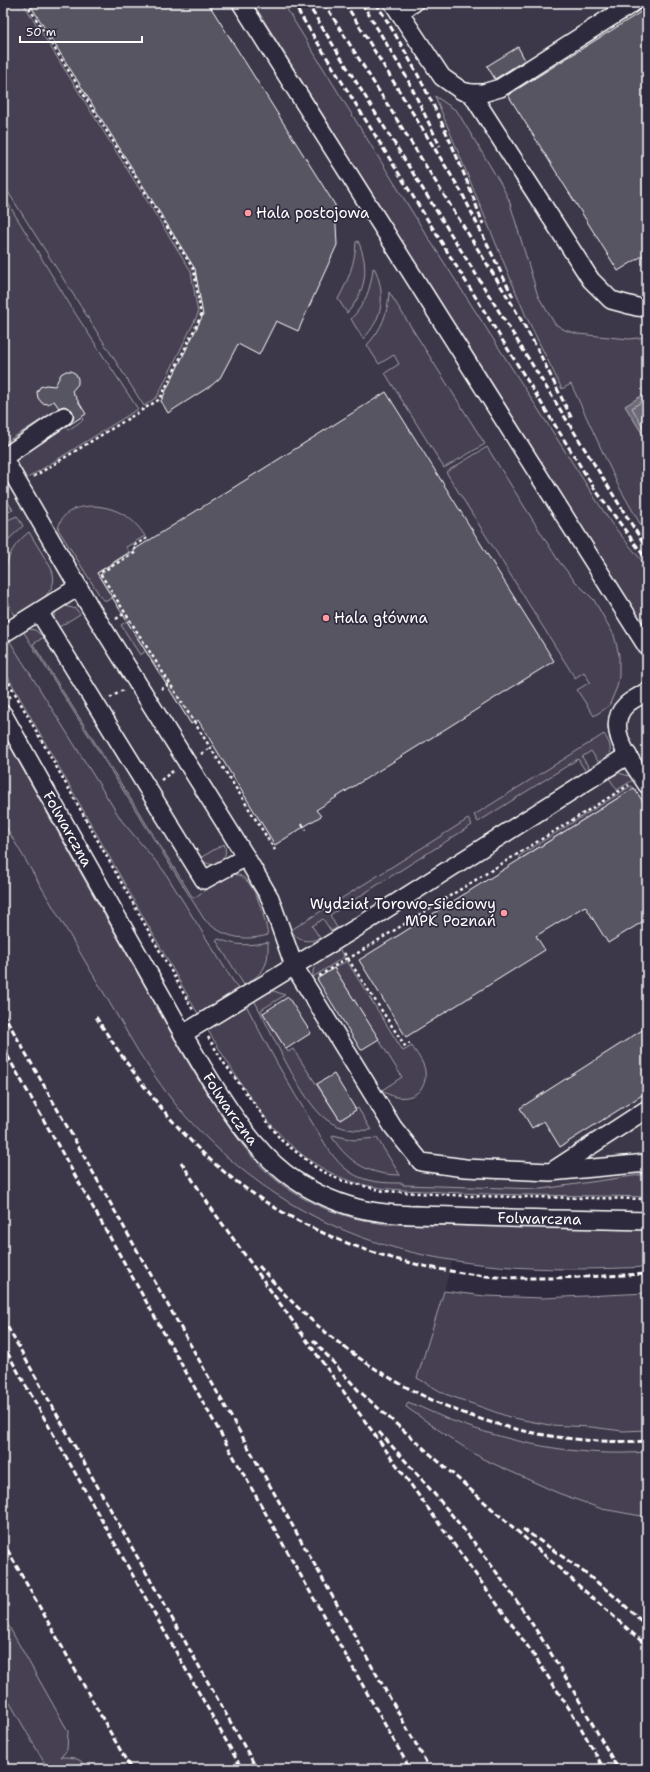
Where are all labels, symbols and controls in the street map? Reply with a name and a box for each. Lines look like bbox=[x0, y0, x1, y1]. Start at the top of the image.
scale bar bbox=[20, 18, 142, 44]
text: 50 m bbox=[26, 24, 56, 40]
place label: Hala postojowa bbox=[256, 203, 370, 223]
marker: Hala postojowa bbox=[243, 208, 253, 218]
place label: Hala główna bbox=[334, 608, 428, 628]
marker: Hala główna bbox=[321, 613, 331, 623]
street label: Folwarczna bbox=[38, 788, 97, 871]
place label: Wydział Torowo-Sieciowy MPK Poznań bbox=[310, 894, 496, 931]
marker: Wydział Torowo-Sieciowy MPK Poznań bbox=[499, 908, 509, 918]
street label: Folwarczna bbox=[198, 1069, 263, 1150]
street label: Folwarczna bbox=[497, 1208, 582, 1229]

